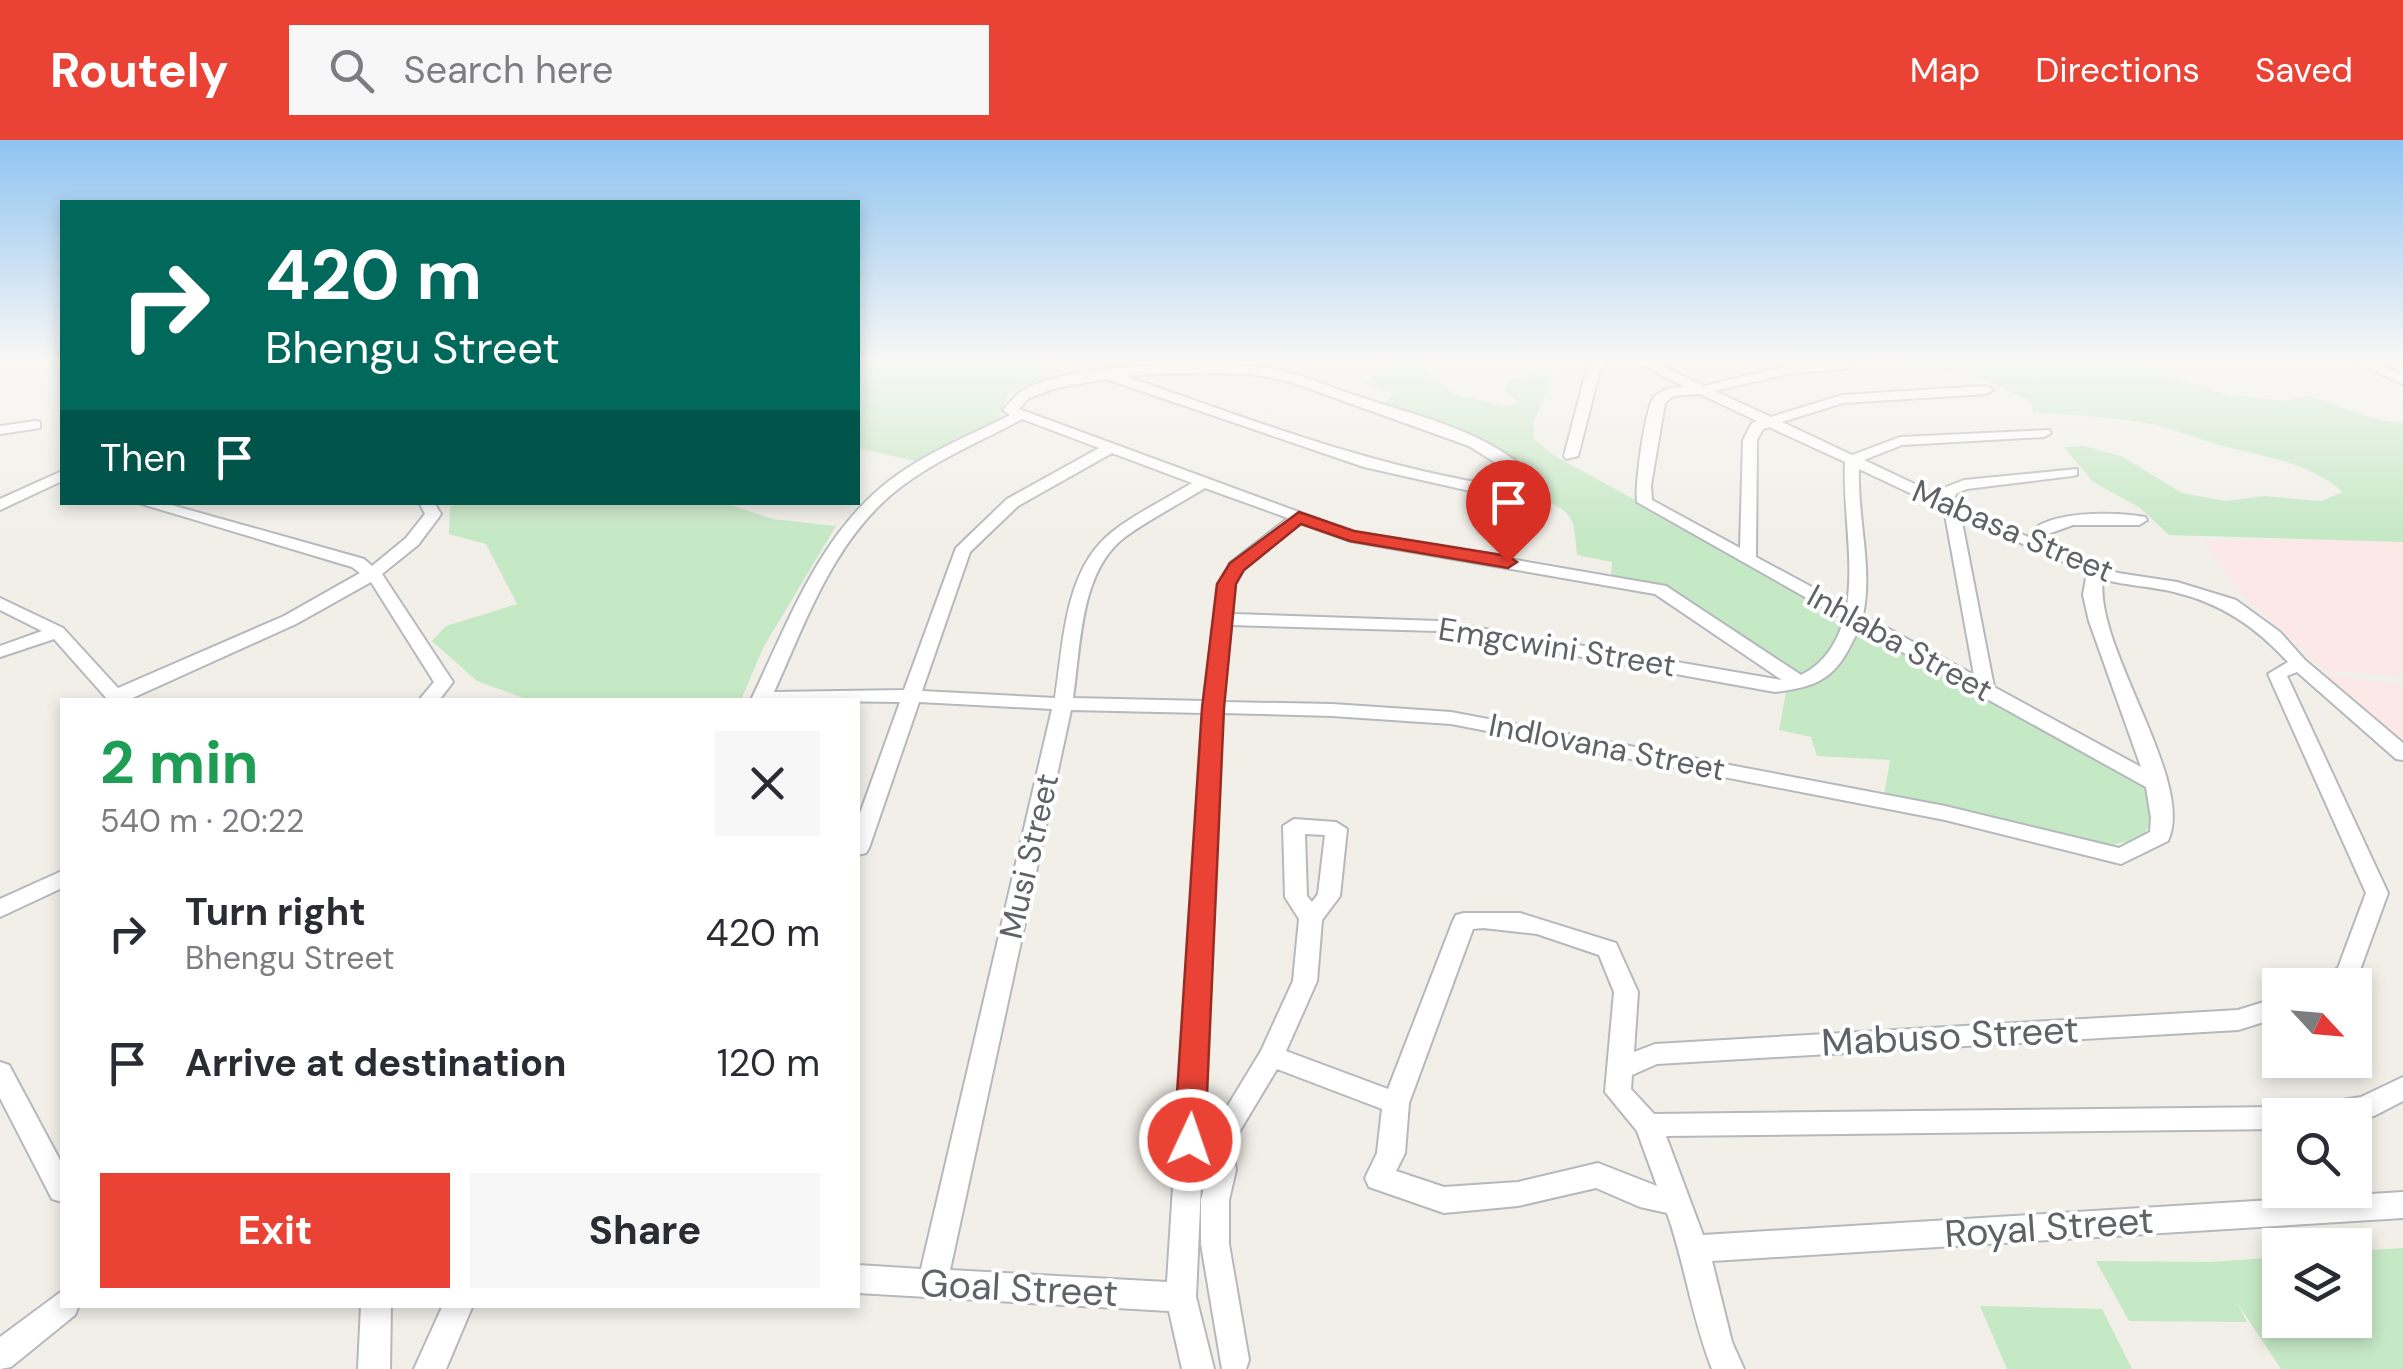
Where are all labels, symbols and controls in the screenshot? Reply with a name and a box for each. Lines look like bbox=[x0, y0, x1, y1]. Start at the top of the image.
search box bbox=[289, 25, 989, 115]
text: Routely bbox=[50, 39, 229, 102]
icon: search bbox=[324, 43, 379, 98]
text: Search here bbox=[404, 45, 613, 95]
text: Map bbox=[1910, 47, 1980, 93]
text: Directions bbox=[2035, 47, 2200, 93]
text: Saved bbox=[2255, 47, 2353, 93]
text: 420 m bbox=[265, 230, 482, 321]
icon: right bbox=[100, 240, 230, 370]
text: Bhengu Street bbox=[265, 318, 560, 377]
icon: arrive bbox=[207, 430, 262, 485]
text: Then bbox=[100, 433, 187, 483]
pin bbox=[1466, 460, 1551, 563]
street label: Mabasa Street bbox=[1906, 470, 2120, 592]
icon: arrive bbox=[1481, 475, 1536, 530]
street label: Inhlaba Street bbox=[1800, 575, 2000, 711]
street label: Emgcwini Street bbox=[1435, 608, 1679, 686]
street label: Indlovana Street bbox=[1485, 704, 1729, 790]
text: 2 min bbox=[100, 723, 259, 802]
button: close bbox=[715, 731, 820, 836]
street label: Musi Street bbox=[990, 769, 1068, 943]
text: 540 m · 20:22 bbox=[100, 800, 305, 842]
text: Turn right bbox=[185, 887, 366, 937]
icon: right bbox=[100, 906, 155, 961]
text: 420 m bbox=[705, 908, 820, 958]
text: Bhengu Street bbox=[185, 937, 395, 979]
north arrow bbox=[2262, 968, 2372, 1078]
map controls bbox=[2262, 968, 2372, 1338]
street label: Mabuso Street bbox=[1820, 1004, 2080, 1068]
icon: arrive bbox=[100, 1036, 155, 1091]
text: Arrive at destination bbox=[185, 1038, 567, 1088]
text: 120 m bbox=[717, 1038, 820, 1088]
position arrow bbox=[1138, 1088, 1242, 1192]
button: search bbox=[2262, 1098, 2372, 1208]
button: Exit bbox=[100, 1173, 450, 1288]
button: Share bbox=[470, 1173, 820, 1288]
street label: Royal Street bbox=[1943, 1195, 2155, 1259]
button: layers bbox=[2262, 1228, 2372, 1338]
street label: Goal Street bbox=[919, 1258, 1119, 1318]

